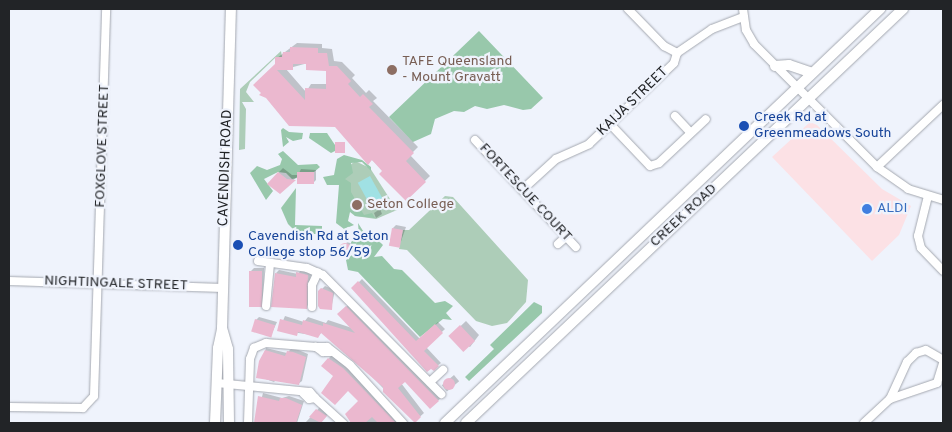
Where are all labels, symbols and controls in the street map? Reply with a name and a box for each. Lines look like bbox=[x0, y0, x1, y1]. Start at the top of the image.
place label: TAFE Queensland - Mount Gravatt bbox=[402, 54, 512, 86]
marker: TAFE Queensland - Mount Gravatt bbox=[386, 64, 398, 76]
street label: KAIJA STREET bbox=[594, 64, 672, 140]
street label: FOXGLOVE STREET bbox=[92, 84, 114, 208]
street label: CAVENDISH ROAD bbox=[216, 109, 236, 227]
place label: Creek Rd at Greenmeadows South bbox=[754, 110, 891, 142]
marker: Creek Rd at Greenmeadows South bbox=[738, 120, 750, 132]
street label: FORTESCUE COURT bbox=[475, 140, 575, 246]
street label: CREEK ROAD bbox=[647, 181, 721, 251]
place label: Seton College bbox=[367, 197, 454, 213]
marker: Seton College bbox=[351, 199, 363, 211]
place label: ALDI bbox=[877, 201, 907, 217]
marker: ALDI bbox=[861, 203, 873, 215]
place label: Cavendish Rd at Seton College stop 56/59 bbox=[248, 229, 389, 262]
marker: Cavendish Rd at Seton College stop 56/59 bbox=[232, 239, 244, 251]
street label: NIGHTINGALE STREET bbox=[44, 273, 188, 295]

